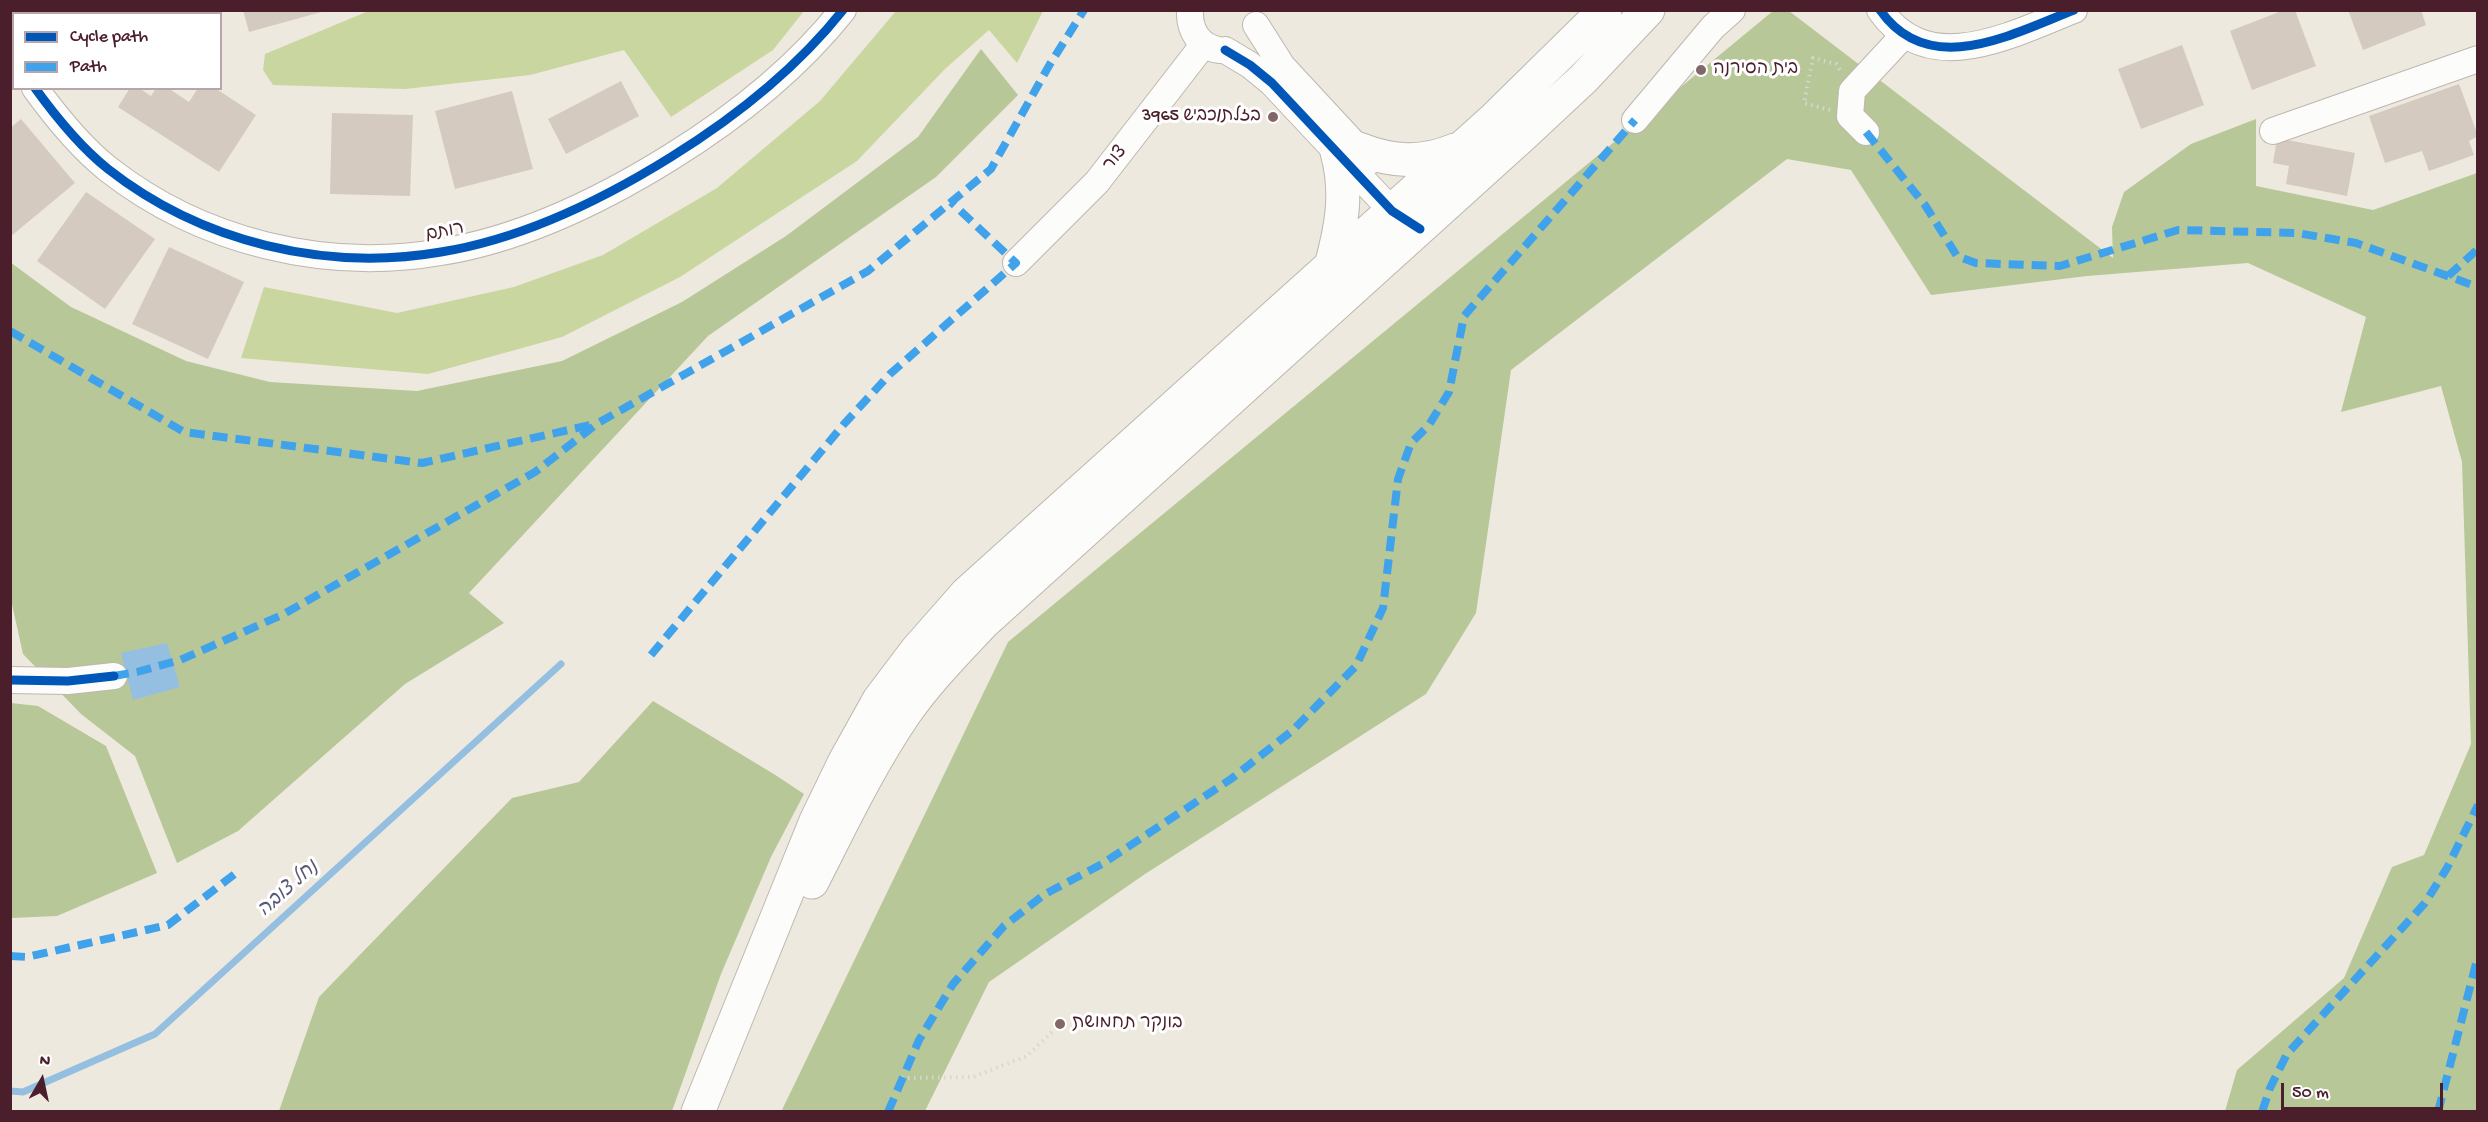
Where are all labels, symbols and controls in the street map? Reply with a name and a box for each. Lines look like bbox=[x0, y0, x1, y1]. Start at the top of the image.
legend bbox=[12, 12, 222, 90]
text: Cycle path bbox=[70, 27, 148, 48]
text: Path bbox=[70, 57, 107, 78]
place label: בית הסירנה bbox=[1713, 59, 1798, 81]
marker: בית הסירנה bbox=[1694, 63, 1708, 77]
place label: בזלת/כביש 3965 bbox=[1142, 106, 1261, 128]
marker: בזלת/כביש 3965 bbox=[1266, 110, 1280, 124]
street label: צור bbox=[1099, 142, 1133, 176]
street label: רותם bbox=[424, 219, 466, 247]
water label: נחל צובה bbox=[254, 857, 324, 923]
place label: בונקר תחמושת bbox=[1072, 1013, 1183, 1035]
marker: בונקר תחמושת bbox=[1053, 1017, 1067, 1031]
north arrow bbox=[12, 1050, 72, 1110]
text: N bbox=[38, 1052, 52, 1072]
scale bar bbox=[2284, 1071, 2446, 1109]
text: 50 m bbox=[2292, 1083, 2329, 1104]

